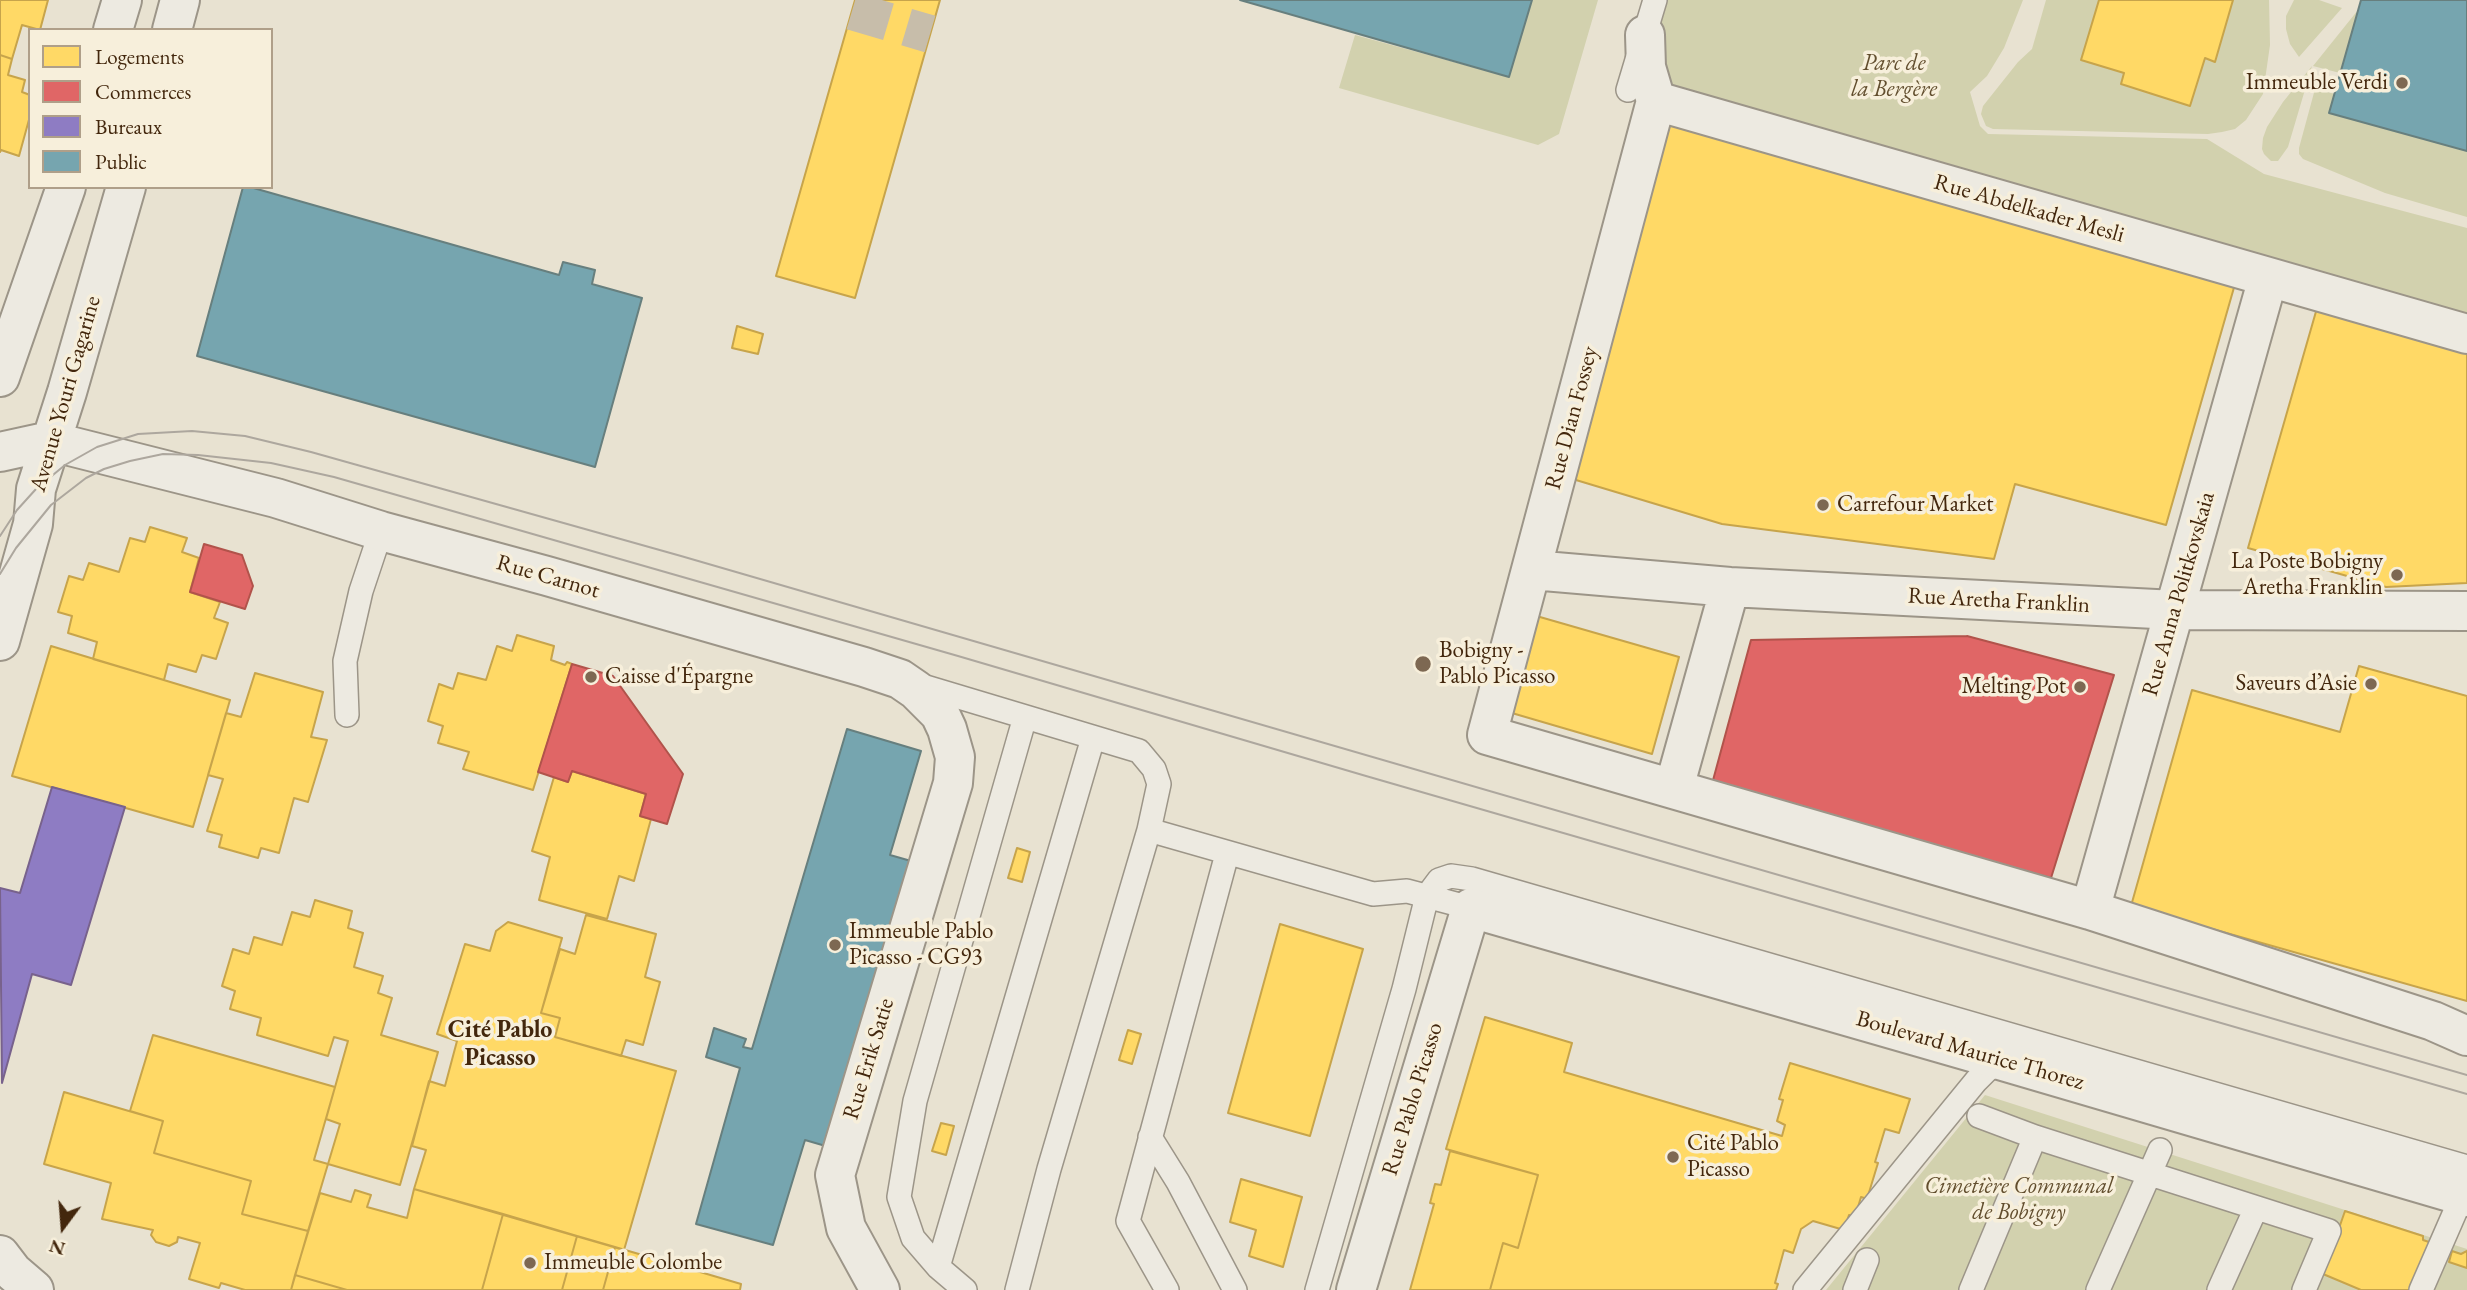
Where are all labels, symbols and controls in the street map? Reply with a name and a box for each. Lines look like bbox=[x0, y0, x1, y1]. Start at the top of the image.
legend bbox=[28, 28, 273, 189]
text: Logements bbox=[95, 43, 184, 70]
park label: Parc de la Bergère bbox=[1851, 50, 1937, 104]
place label: Immeuble Verdi bbox=[2246, 69, 2388, 97]
marker: Immeuble Verdi bbox=[2394, 75, 2410, 91]
text: Commerces bbox=[95, 78, 191, 105]
text: Bureaux bbox=[95, 113, 162, 140]
text: Public bbox=[95, 148, 147, 175]
street label: Rue Abdelkader Mesli bbox=[1931, 169, 2127, 249]
street label: Avenue Youri Gagarine bbox=[25, 293, 107, 495]
street label: Rue Dian Fossey bbox=[1540, 343, 1604, 493]
street label: Rue Anna Politkovskaia bbox=[2137, 489, 2221, 699]
place label: Carrefour Market bbox=[1837, 491, 1993, 519]
marker: Carrefour Market bbox=[1815, 497, 1831, 513]
place label: La Poste Bobigny Aretha Franklin bbox=[2231, 548, 2383, 602]
street label: Rue Carnot bbox=[493, 549, 603, 605]
marker: La Poste Bobigny Aretha Franklin bbox=[2389, 567, 2405, 583]
street label: Rue Aretha Franklin bbox=[1907, 582, 2091, 620]
place label: Bobigny - Pablo Picasso bbox=[1439, 637, 1555, 691]
marker: Bobigny - Pablo Picasso bbox=[1413, 654, 1433, 674]
place label: Caisse d'Épargne bbox=[605, 663, 753, 691]
marker: Caisse d'Épargne bbox=[583, 669, 599, 685]
place label: Saveurs d’Asie bbox=[2235, 670, 2357, 698]
place label: Melting Pot bbox=[1961, 673, 2066, 701]
marker: Saveurs d’Asie bbox=[2363, 676, 2379, 692]
marker: Melting Pot bbox=[2072, 679, 2088, 695]
place label: Immeuble Pablo Picasso - CG93 bbox=[849, 918, 993, 972]
marker: Immeuble Pablo Picasso - CG93 bbox=[827, 937, 843, 953]
street label: Rue Erik Satie bbox=[837, 995, 901, 1123]
street label: Boulevard Maurice Thorez bbox=[1853, 1005, 2087, 1097]
district label: Cité Pablo Picasso bbox=[448, 1016, 552, 1072]
street label: Rue Pablo Picasso bbox=[1377, 1019, 1449, 1179]
place label: Cité Pablo Picasso bbox=[1687, 1130, 1779, 1184]
marker: Cité Pablo Picasso bbox=[1665, 1149, 1681, 1165]
park label: Cimetière Communal de Bobigny bbox=[1925, 1173, 2113, 1227]
north arrow bbox=[28, 1192, 98, 1262]
text: N bbox=[46, 1234, 68, 1262]
place label: Immeuble Colombe bbox=[544, 1249, 722, 1277]
marker: Immeuble Colombe bbox=[522, 1255, 538, 1271]

